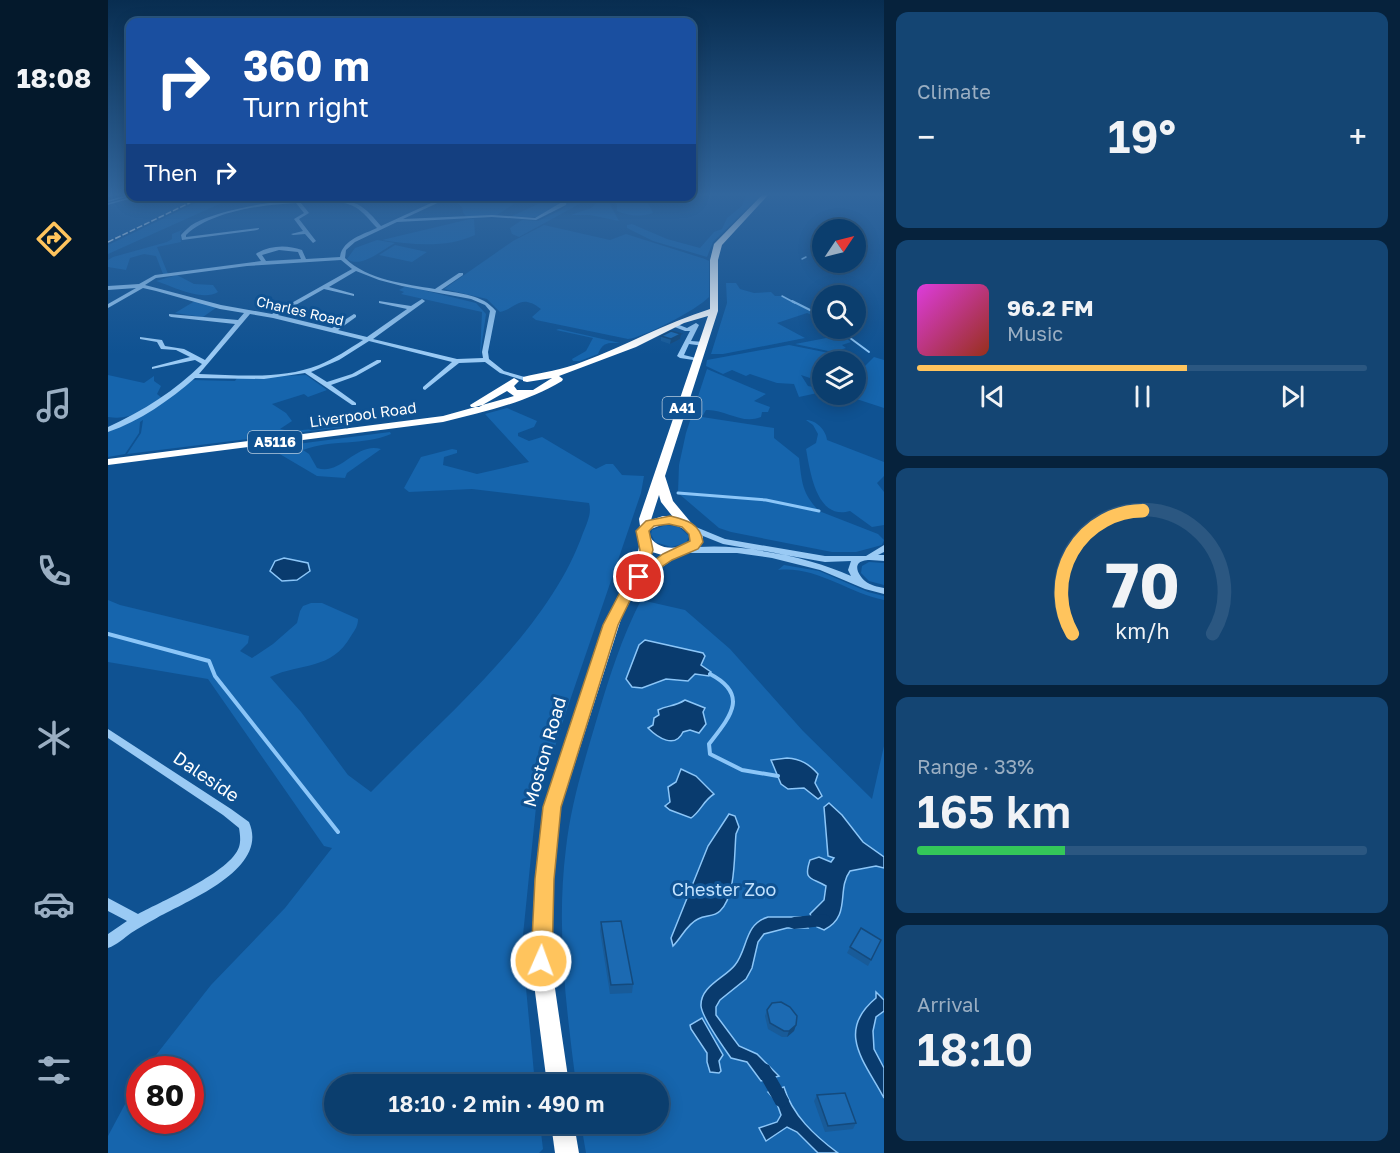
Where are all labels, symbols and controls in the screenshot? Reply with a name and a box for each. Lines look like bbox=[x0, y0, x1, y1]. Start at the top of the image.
text: 360 m bbox=[243, 40, 370, 90]
icon: right bbox=[144, 42, 222, 120]
text: 18:08 bbox=[17, 62, 91, 94]
text: Climate bbox=[917, 79, 991, 103]
text: Turn right bbox=[243, 91, 369, 123]
text: 19° bbox=[1108, 109, 1176, 163]
text: − bbox=[917, 117, 935, 156]
text: + bbox=[1349, 117, 1367, 156]
icon: right bbox=[209, 156, 242, 189]
text: Then bbox=[144, 159, 197, 186]
icon: directions bbox=[33, 218, 75, 260]
north arrow bbox=[812, 219, 866, 273]
map controls bbox=[812, 219, 866, 405]
button: search bbox=[812, 285, 866, 339]
street label: Charles Road bbox=[255, 292, 345, 329]
text: 96.2 FM bbox=[1007, 294, 1094, 321]
text: Music bbox=[1007, 321, 1063, 345]
button: layers bbox=[812, 351, 866, 405]
icon: previous bbox=[976, 380, 1009, 413]
icon: pause bbox=[1126, 380, 1159, 413]
icon: next bbox=[1276, 380, 1309, 413]
icon: music bbox=[33, 384, 75, 426]
road number: A41 bbox=[662, 397, 702, 419]
street label: Liverpool Road bbox=[308, 398, 417, 430]
road number: A5116 bbox=[248, 431, 302, 453]
text: 70 bbox=[1105, 547, 1179, 622]
icon: phone bbox=[33, 550, 75, 592]
pin bbox=[613, 551, 664, 602]
icon: arrive bbox=[622, 560, 655, 593]
text: km/h bbox=[1115, 618, 1169, 644]
street label: Moston Road bbox=[518, 694, 570, 809]
icon: climate bbox=[33, 717, 75, 759]
street label: Daleside bbox=[169, 746, 244, 806]
text: Range · 33% bbox=[917, 754, 1034, 778]
text: 165 km bbox=[917, 784, 1071, 838]
park label: Chester Zoo bbox=[672, 878, 776, 900]
icon: car bbox=[33, 883, 75, 925]
position arrow bbox=[509, 929, 573, 993]
text: Arrival bbox=[917, 992, 980, 1016]
text: 18:10 bbox=[917, 1022, 1033, 1076]
icon: filters bbox=[33, 1049, 75, 1091]
speed limit sign: 80 bbox=[126, 1056, 204, 1134]
text: 18:10 · 2 min · 490 m bbox=[388, 1090, 605, 1117]

